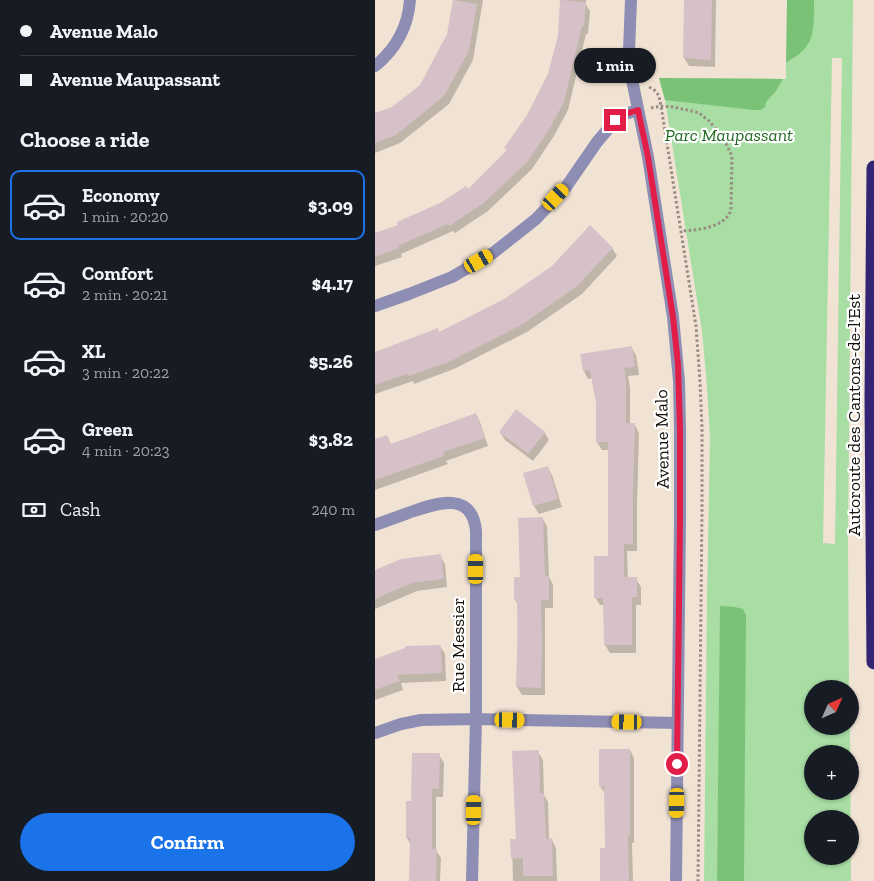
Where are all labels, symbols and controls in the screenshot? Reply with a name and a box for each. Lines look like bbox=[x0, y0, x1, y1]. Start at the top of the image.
text: Avenue Malo bbox=[50, 20, 158, 43]
callout: 1 min bbox=[574, 48, 656, 82]
text: 1 min bbox=[596, 56, 634, 75]
text: Avenue Maupassant bbox=[50, 68, 220, 91]
route end bbox=[604, 109, 626, 131]
park label: Parc Maupassant bbox=[665, 124, 793, 146]
text: Choose a ride bbox=[20, 126, 150, 153]
car bbox=[540, 181, 571, 213]
icon: car bbox=[22, 183, 67, 228]
text: Economy bbox=[82, 184, 160, 207]
text: $3.09 bbox=[308, 194, 353, 217]
text: 1 min · 20:20 bbox=[82, 207, 169, 226]
car bbox=[462, 247, 495, 275]
icon: car bbox=[22, 261, 67, 306]
text: Comfort bbox=[82, 262, 153, 285]
text: $4.17 bbox=[312, 272, 353, 295]
text: 2 min · 20:21 bbox=[82, 285, 168, 304]
street label: Autoroute des Cantons-de-l'Est bbox=[843, 294, 865, 536]
icon: car bbox=[22, 339, 67, 384]
text: XL bbox=[82, 340, 105, 363]
text: $5.26 bbox=[309, 350, 353, 373]
text: 3 min · 20:22 bbox=[82, 363, 169, 382]
street label: Avenue Malo bbox=[650, 389, 674, 489]
icon: car bbox=[22, 417, 67, 462]
text: Green bbox=[82, 418, 133, 441]
text: $3.82 bbox=[309, 428, 353, 451]
text: 4 min · 20:23 bbox=[82, 441, 170, 460]
icon: cash bbox=[20, 496, 48, 524]
text: Cash bbox=[60, 498, 100, 521]
text: 240 m bbox=[311, 500, 355, 519]
car bbox=[468, 554, 483, 584]
street label: Rue Messier bbox=[447, 598, 469, 692]
north arrow bbox=[804, 680, 859, 735]
map controls bbox=[804, 680, 859, 865]
car bbox=[494, 712, 525, 728]
car bbox=[611, 714, 642, 730]
button: + bbox=[804, 745, 859, 800]
route start bbox=[666, 753, 688, 775]
car bbox=[669, 788, 684, 818]
car bbox=[466, 795, 481, 825]
button: − bbox=[804, 810, 859, 865]
button: Confirm bbox=[20, 813, 355, 871]

